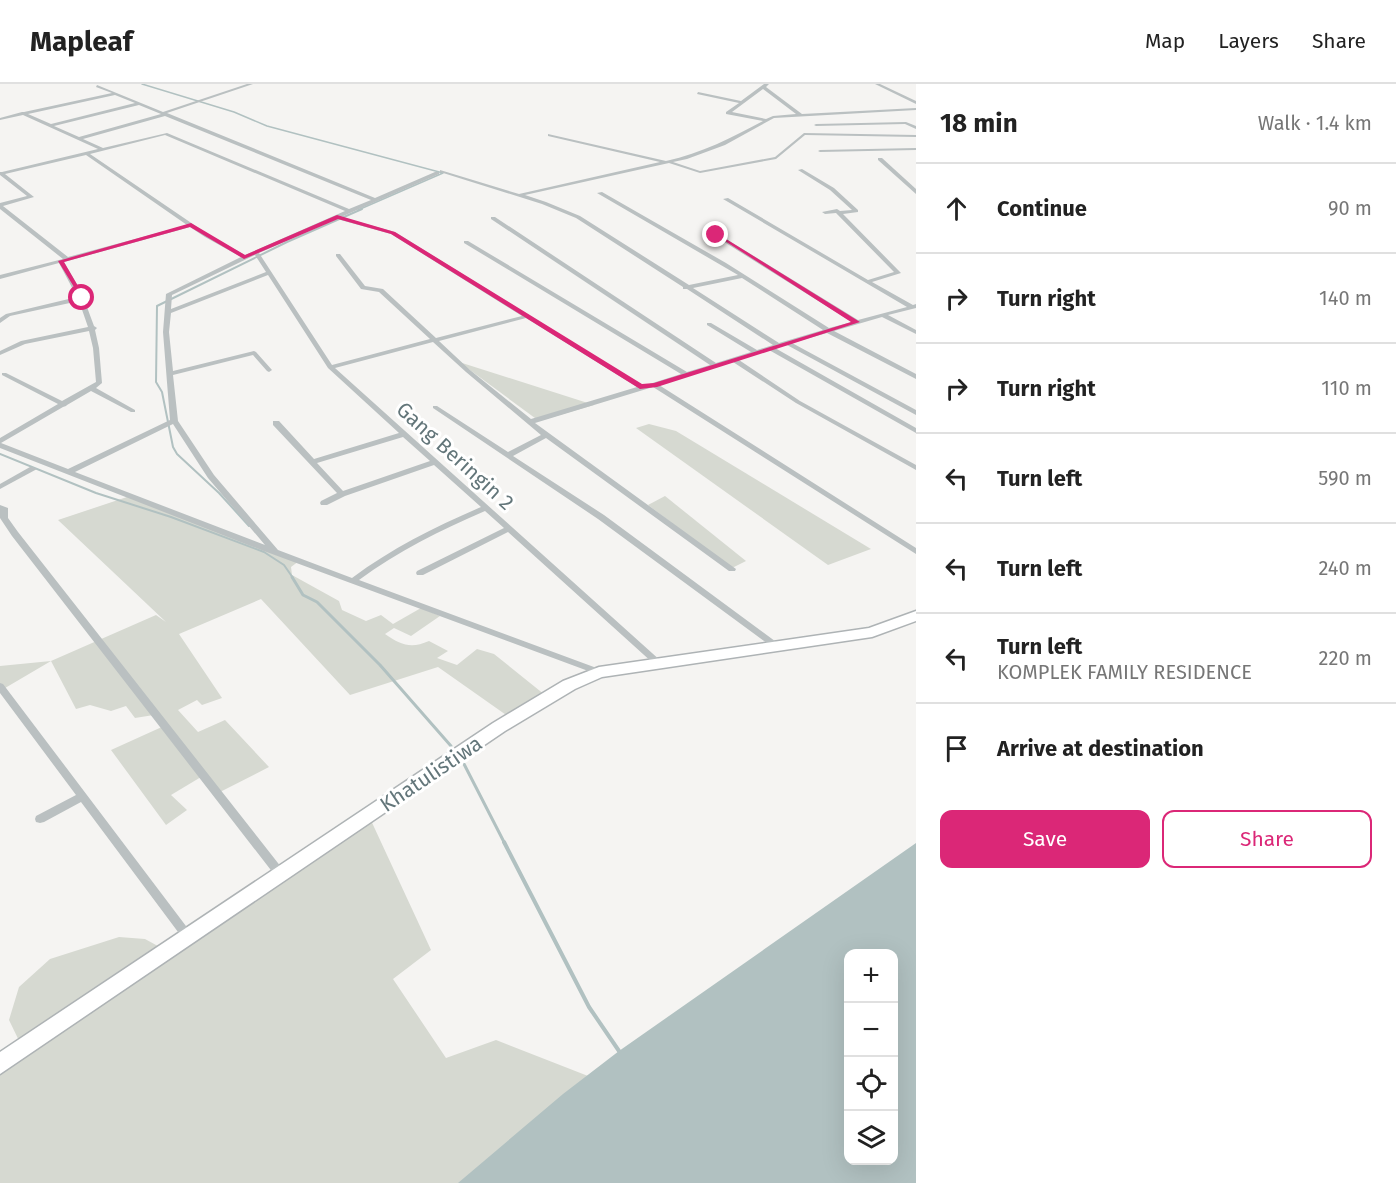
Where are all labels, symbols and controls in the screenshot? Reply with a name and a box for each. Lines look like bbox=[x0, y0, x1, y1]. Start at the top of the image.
text: Mapleaf bbox=[30, 25, 133, 58]
text: Map bbox=[1145, 28, 1185, 54]
text: Layers bbox=[1218, 28, 1279, 54]
text: Share bbox=[1312, 28, 1366, 54]
text: 18 min bbox=[940, 108, 1018, 139]
text: Walk · 1.4 km bbox=[1258, 111, 1372, 135]
icon: ahead bbox=[940, 192, 973, 225]
text: Continue bbox=[997, 195, 1087, 222]
text: 90 m bbox=[1328, 196, 1372, 220]
route end bbox=[702, 221, 728, 247]
icon: right bbox=[940, 282, 973, 315]
route start bbox=[68, 284, 94, 310]
text: Turn right bbox=[997, 285, 1096, 312]
text: 140 m bbox=[1319, 286, 1372, 310]
icon: right bbox=[940, 372, 973, 405]
text: Turn right bbox=[997, 375, 1096, 402]
text: 110 m bbox=[1321, 376, 1372, 400]
street label: Gang Beringin 2 bbox=[391, 396, 519, 516]
icon: left bbox=[940, 462, 973, 495]
text: Turn left bbox=[997, 465, 1082, 492]
text: 590 m bbox=[1318, 466, 1372, 490]
icon: left bbox=[940, 552, 973, 585]
text: Turn left bbox=[997, 555, 1082, 582]
text: 240 m bbox=[1318, 556, 1372, 580]
text: Turn left bbox=[997, 633, 1082, 660]
icon: left bbox=[940, 642, 973, 675]
text: 220 m bbox=[1319, 646, 1372, 670]
text: KOMPLEK FAMILY RESIDENCE bbox=[997, 660, 1252, 684]
street label: Khatulistiwa bbox=[375, 730, 487, 818]
icon: arrive bbox=[940, 732, 973, 765]
text: Arrive at destination bbox=[997, 735, 1204, 762]
button: Save bbox=[940, 810, 1150, 868]
button: Share bbox=[1162, 810, 1372, 868]
map controls bbox=[844, 949, 898, 1165]
button: + bbox=[844, 949, 898, 1003]
button: − bbox=[844, 1003, 898, 1057]
button: locate bbox=[844, 1057, 898, 1111]
button: layers bbox=[844, 1111, 898, 1165]

